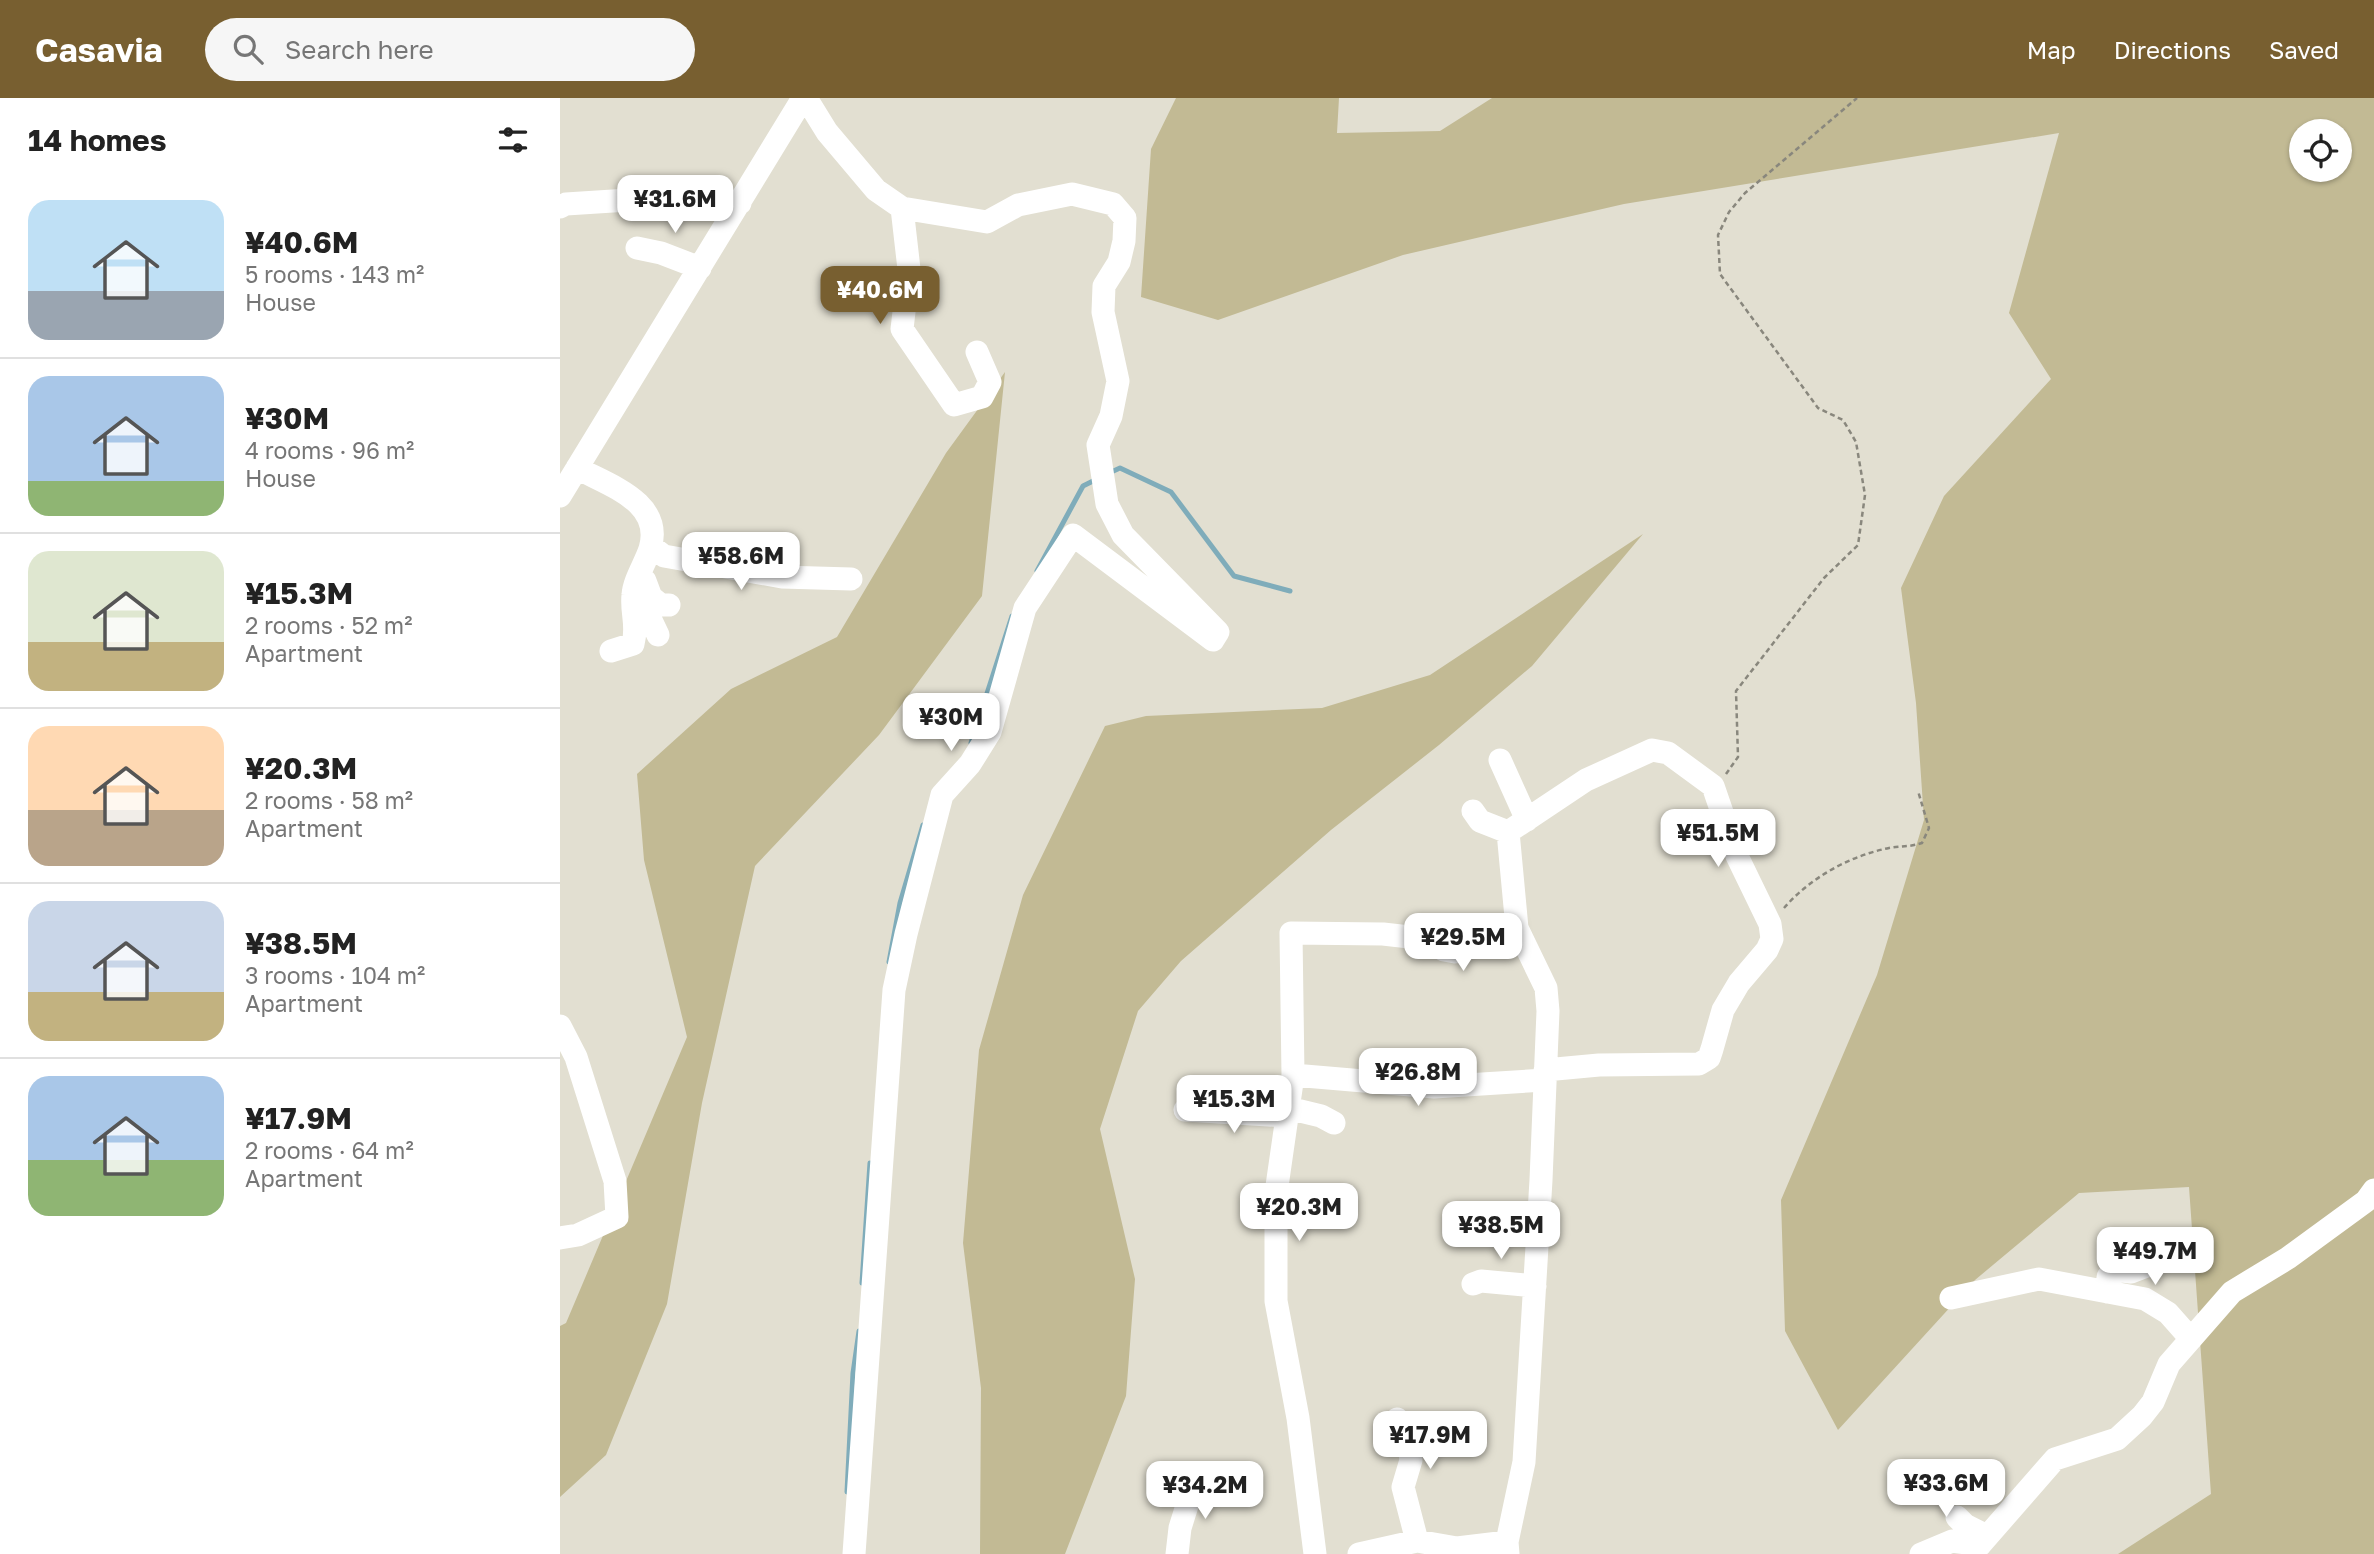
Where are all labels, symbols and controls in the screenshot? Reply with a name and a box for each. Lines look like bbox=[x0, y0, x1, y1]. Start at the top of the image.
search box bbox=[205, 18, 695, 81]
text: Casavia bbox=[35, 30, 163, 69]
icon: search bbox=[229, 30, 267, 68]
text: Search here bbox=[285, 34, 434, 65]
text: Map bbox=[2027, 35, 2076, 64]
text: Directions bbox=[2114, 35, 2231, 64]
text: Saved bbox=[2269, 35, 2339, 64]
map controls bbox=[2289, 119, 2352, 182]
button: locate bbox=[2289, 119, 2352, 182]
icon: filters bbox=[494, 121, 532, 159]
text: 14 homes bbox=[28, 122, 167, 158]
pin: ¥31.6M bbox=[618, 176, 732, 235]
text: ¥31.6M bbox=[633, 184, 717, 212]
text: ¥40.6M bbox=[245, 224, 358, 260]
icon: home bbox=[84, 228, 168, 312]
text: 5 rooms · 143 m² bbox=[245, 260, 424, 288]
pin: ¥40.6M bbox=[823, 266, 937, 326]
text: ¥40.6M bbox=[837, 275, 923, 303]
text: House bbox=[245, 288, 316, 316]
text: ¥30M bbox=[245, 400, 329, 436]
icon: home bbox=[84, 404, 168, 488]
text: 4 rooms · 96 m² bbox=[245, 436, 414, 464]
text: House bbox=[245, 464, 316, 492]
pin: ¥58.6M bbox=[684, 532, 798, 592]
text: ¥58.6M bbox=[698, 541, 784, 569]
text: ¥15.3M bbox=[245, 575, 353, 611]
icon: home bbox=[84, 579, 168, 663]
text: 2 rooms · 52 m² bbox=[245, 611, 412, 639]
text: Apartment bbox=[245, 639, 363, 667]
pin: ¥30M bbox=[910, 694, 992, 753]
text: ¥30M bbox=[919, 702, 983, 730]
text: ¥20.3M bbox=[245, 750, 357, 786]
icon: home bbox=[84, 754, 168, 838]
text: 2 rooms · 58 m² bbox=[245, 786, 413, 814]
pin: ¥51.5M bbox=[1661, 810, 1775, 869]
text: Apartment bbox=[245, 814, 363, 842]
text: ¥51.5M bbox=[1677, 818, 1759, 846]
pin: ¥29.5M bbox=[1406, 914, 1520, 973]
text: ¥29.5M bbox=[1420, 922, 1506, 950]
text: ¥38.5M bbox=[245, 925, 357, 961]
icon: home bbox=[84, 929, 168, 1013]
text: 3 rooms · 104 m² bbox=[245, 961, 425, 989]
text: Apartment bbox=[245, 989, 363, 1017]
pin: ¥26.8M bbox=[1361, 1048, 1475, 1108]
text: ¥26.8M bbox=[1375, 1057, 1461, 1085]
pin: ¥15.3M bbox=[1177, 1076, 1291, 1135]
text: ¥15.3M bbox=[1193, 1084, 1275, 1112]
text: ¥17.9M bbox=[245, 1100, 352, 1136]
icon: home bbox=[84, 1104, 168, 1188]
text: 2 rooms · 64 m² bbox=[245, 1136, 414, 1164]
text: Apartment bbox=[245, 1164, 363, 1192]
pin: ¥20.3M bbox=[1242, 1184, 1356, 1243]
text: ¥20.3M bbox=[1256, 1192, 1342, 1220]
pin: ¥38.5M bbox=[1444, 1202, 1558, 1261]
text: ¥38.5M bbox=[1458, 1210, 1544, 1238]
pin: ¥49.7M bbox=[2098, 1228, 2212, 1287]
text: ¥49.7M bbox=[2113, 1236, 2197, 1264]
pin: ¥17.9M bbox=[1373, 1412, 1487, 1471]
text: ¥17.9M bbox=[1389, 1420, 1471, 1448]
pin: ¥33.6M bbox=[1889, 1460, 2003, 1519]
pin: ¥34.2M bbox=[1148, 1462, 1262, 1521]
text: ¥33.6M bbox=[1903, 1468, 1989, 1496]
text: ¥34.2M bbox=[1162, 1470, 1248, 1498]

